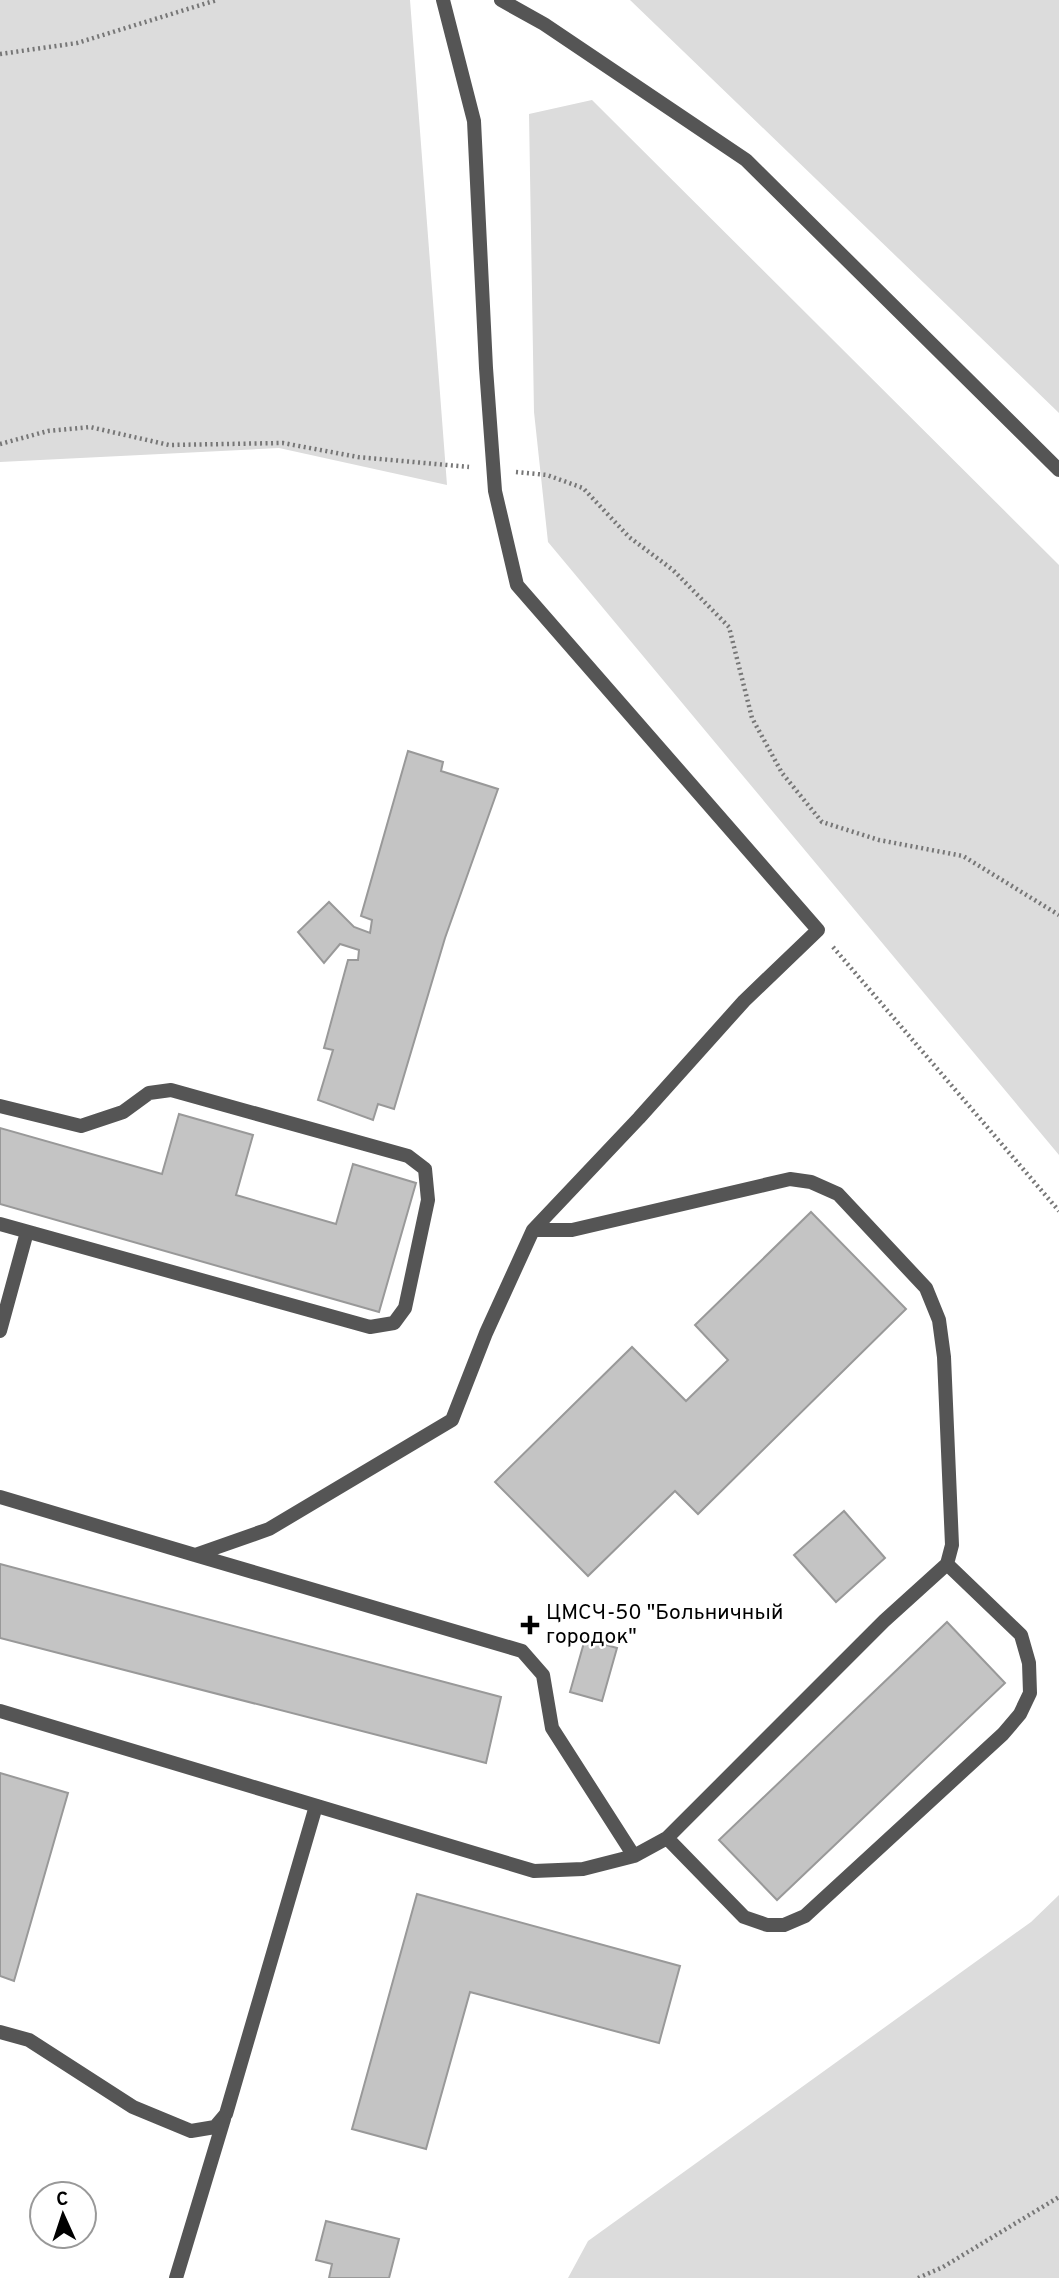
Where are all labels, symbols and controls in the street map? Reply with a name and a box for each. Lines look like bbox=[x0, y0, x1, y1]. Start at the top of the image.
place label: ЦМСЧ-50 "Больничный городок" bbox=[546, 1600, 783, 1651]
marker: ЦМСЧ-50 "Больничный городок" bbox=[520, 1615, 540, 1635]
north arrow bbox=[28, 2180, 98, 2250]
text: С bbox=[56, 2188, 69, 2212]

